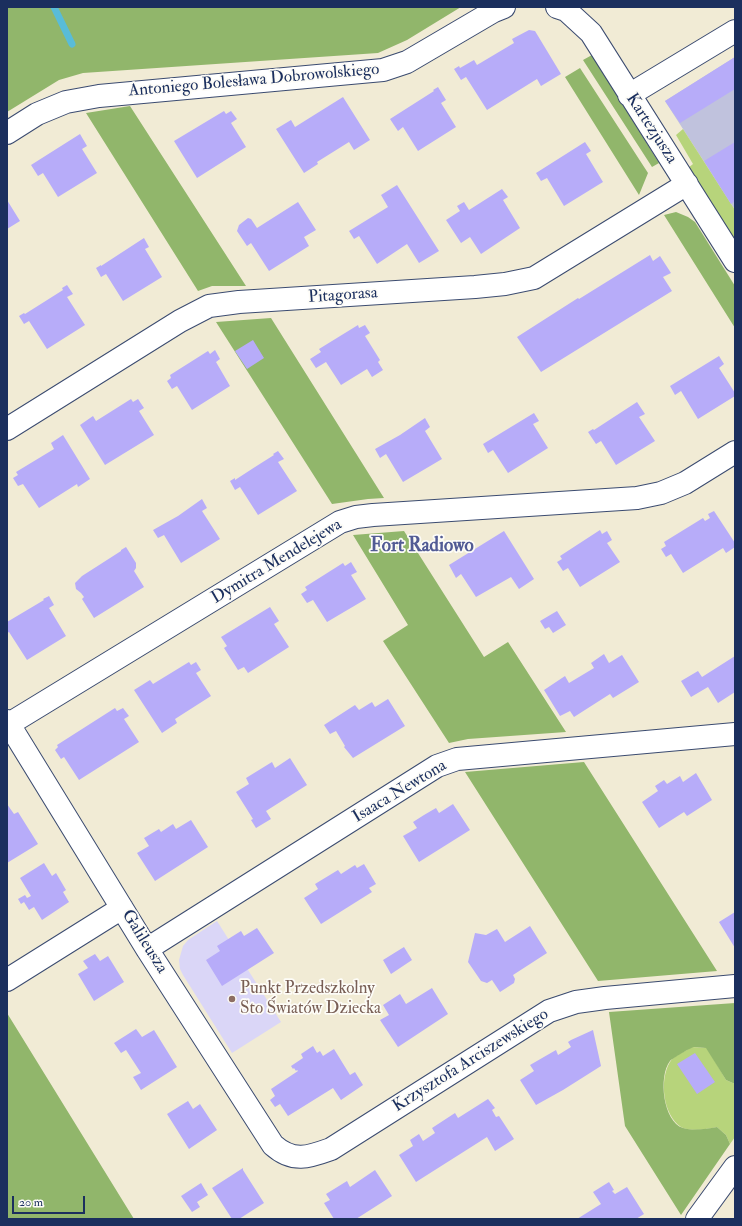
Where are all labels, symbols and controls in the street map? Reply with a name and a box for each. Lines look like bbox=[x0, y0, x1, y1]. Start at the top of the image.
street label: Antoniego Bolesława Dobrowolskiego bbox=[128, 60, 380, 102]
street label: Kartezjusza bbox=[621, 90, 681, 168]
street label: Pitagorasa bbox=[308, 283, 378, 309]
street label: Dymitra Mendelejewa bbox=[208, 515, 346, 609]
district label: Fort Radiowo bbox=[370, 536, 474, 558]
street label: Isaaca Newtona bbox=[349, 756, 451, 828]
street label: Galileusza bbox=[116, 906, 172, 978]
place label: Punkt Przedszkolny Sto Światów Dziecka bbox=[240, 979, 381, 1019]
marker: Punkt Przedszkolny Sto Światów Dziecka bbox=[227, 994, 237, 1004]
street label: Krzysztofa Arciszewskiego bbox=[389, 1005, 553, 1117]
scale bar bbox=[14, 1188, 87, 1214]
text: 20 m bbox=[19, 1195, 43, 1210]

